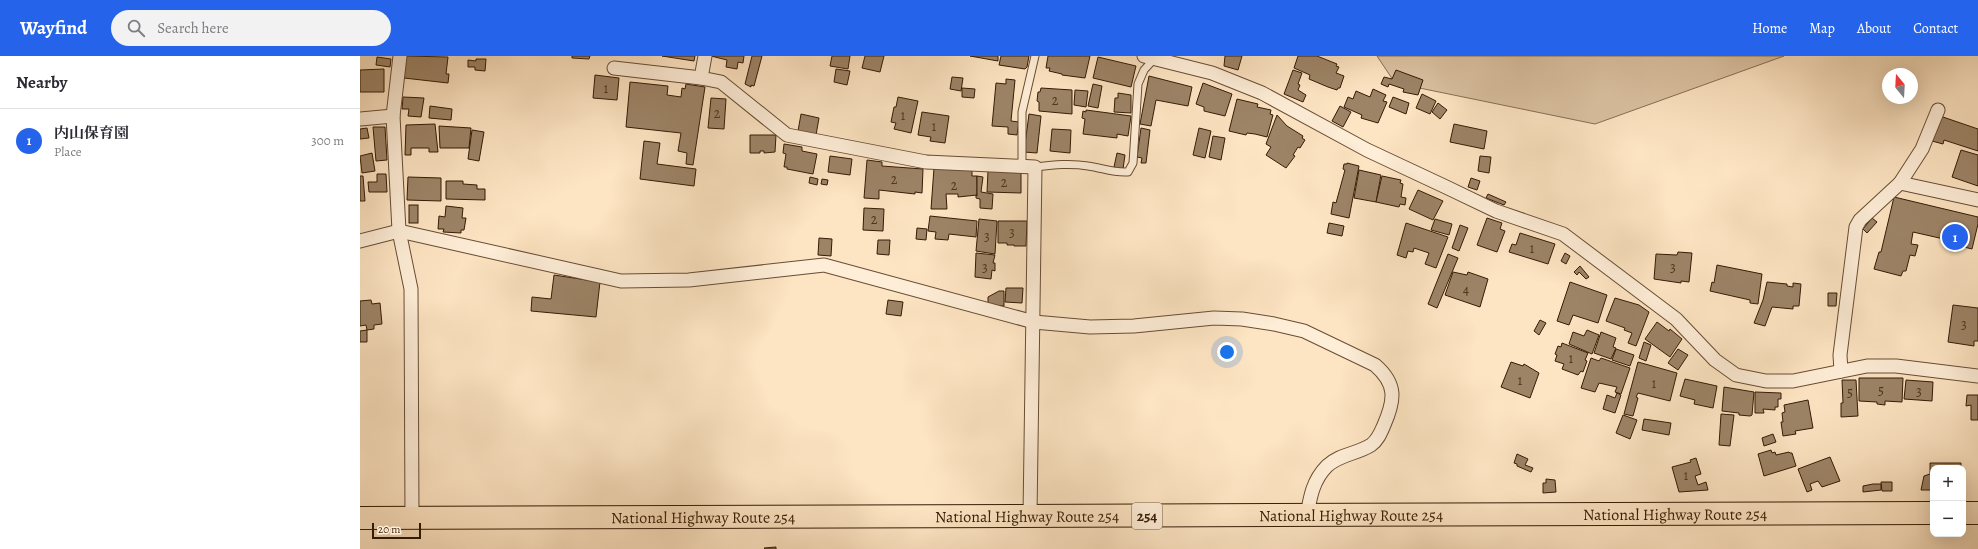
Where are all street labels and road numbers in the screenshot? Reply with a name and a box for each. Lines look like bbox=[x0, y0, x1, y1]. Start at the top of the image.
road number: 254 bbox=[1132, 503, 1162, 529]
street label: National Highway Route 254 bbox=[1583, 504, 1767, 526]
street label: National Highway Route 254 bbox=[1259, 505, 1443, 527]
street label: National Highway Route 254 bbox=[935, 506, 1119, 528]
street label: National Highway Route 254 bbox=[611, 507, 795, 529]

